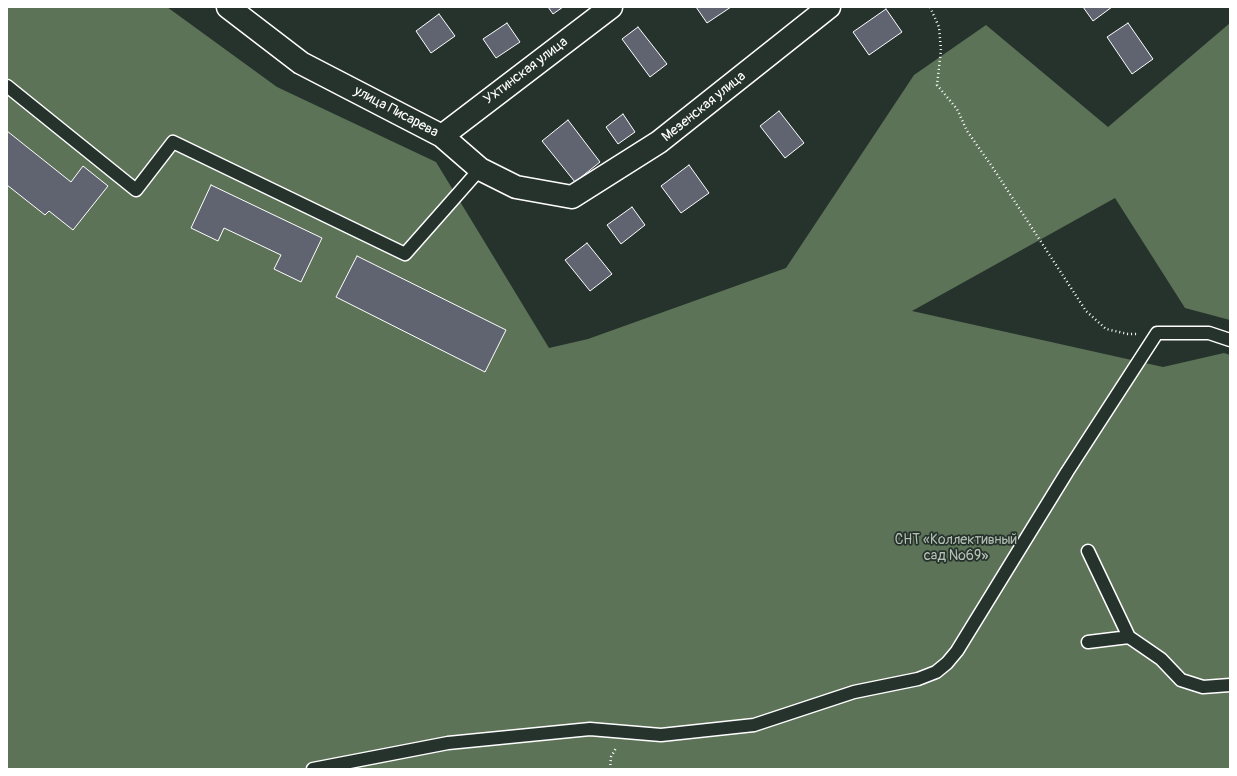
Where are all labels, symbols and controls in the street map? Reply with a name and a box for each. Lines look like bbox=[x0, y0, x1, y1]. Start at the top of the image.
street label: Ухтинская улица bbox=[481, 34, 571, 108]
street label: Мезенская улица bbox=[659, 68, 749, 146]
street label: улица Писарева bbox=[351, 83, 441, 141]
park label: СНТ «Коллективный сад №69» bbox=[895, 532, 1017, 564]

